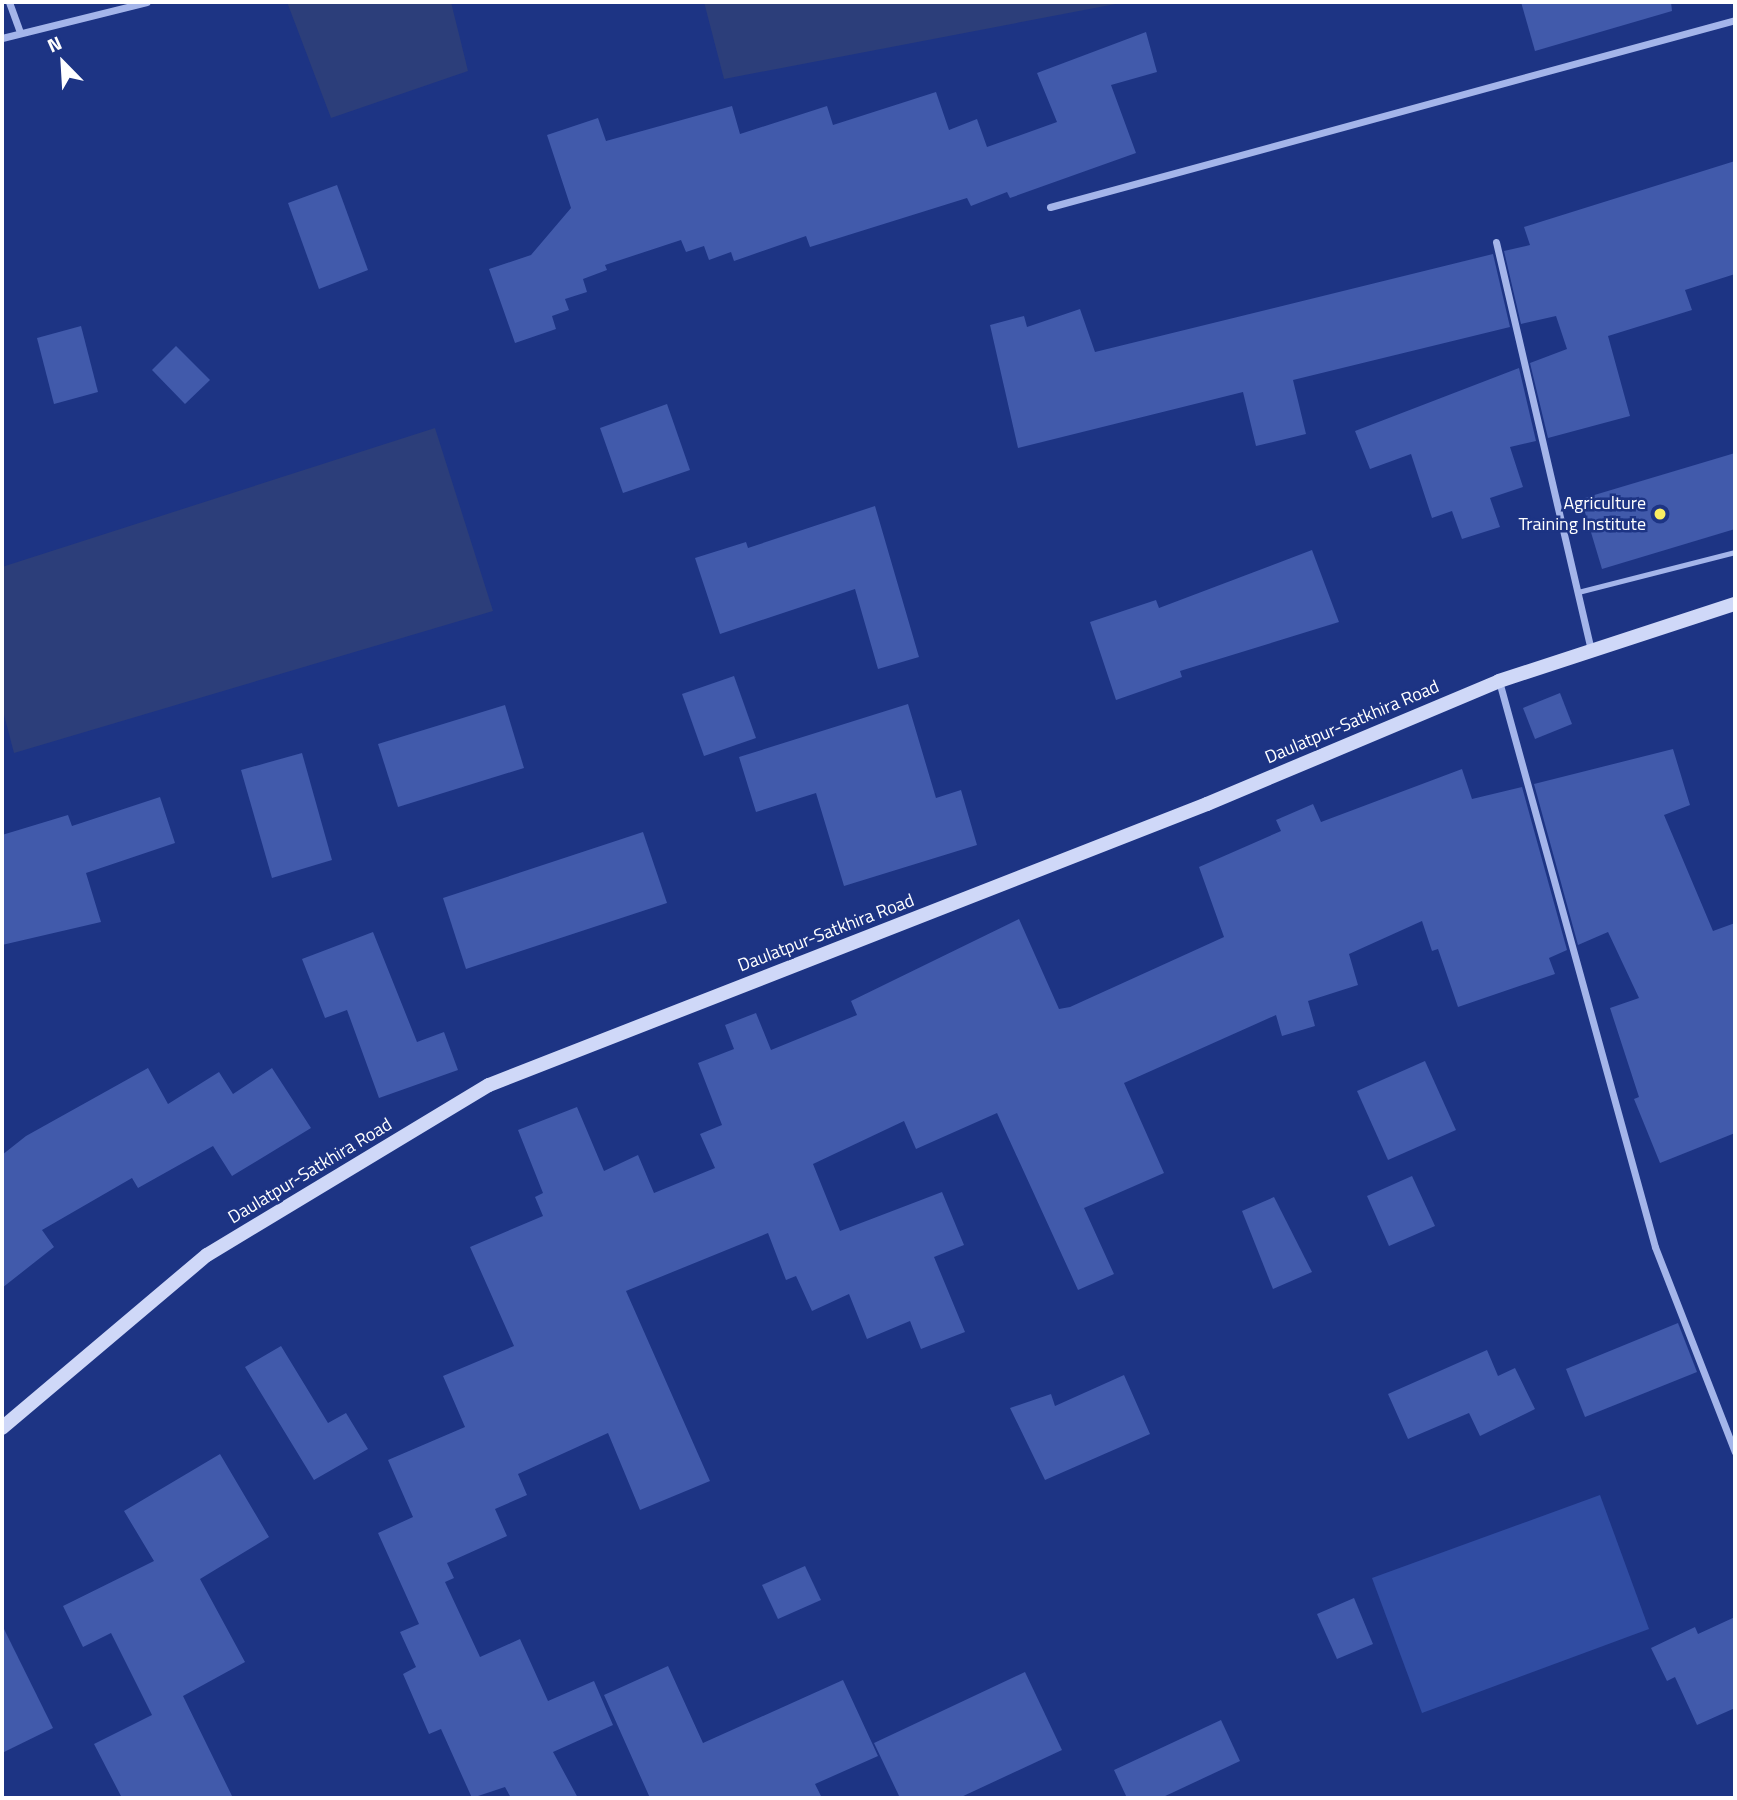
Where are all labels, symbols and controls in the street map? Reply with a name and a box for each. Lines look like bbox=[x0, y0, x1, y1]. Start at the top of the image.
text: N bbox=[42, 27, 66, 59]
north arrow bbox=[28, 28, 98, 98]
place label: Agriculture Training Institute bbox=[1518, 493, 1646, 536]
marker: Agriculture Training Institute bbox=[1652, 506, 1668, 522]
street label: Daulatpur-Satkhira Road bbox=[1262, 676, 1442, 768]
street label: Daulatpur-Satkhira Road bbox=[735, 889, 917, 977]
street label: Daulatpur-Satkhira Road bbox=[224, 1114, 396, 1228]

